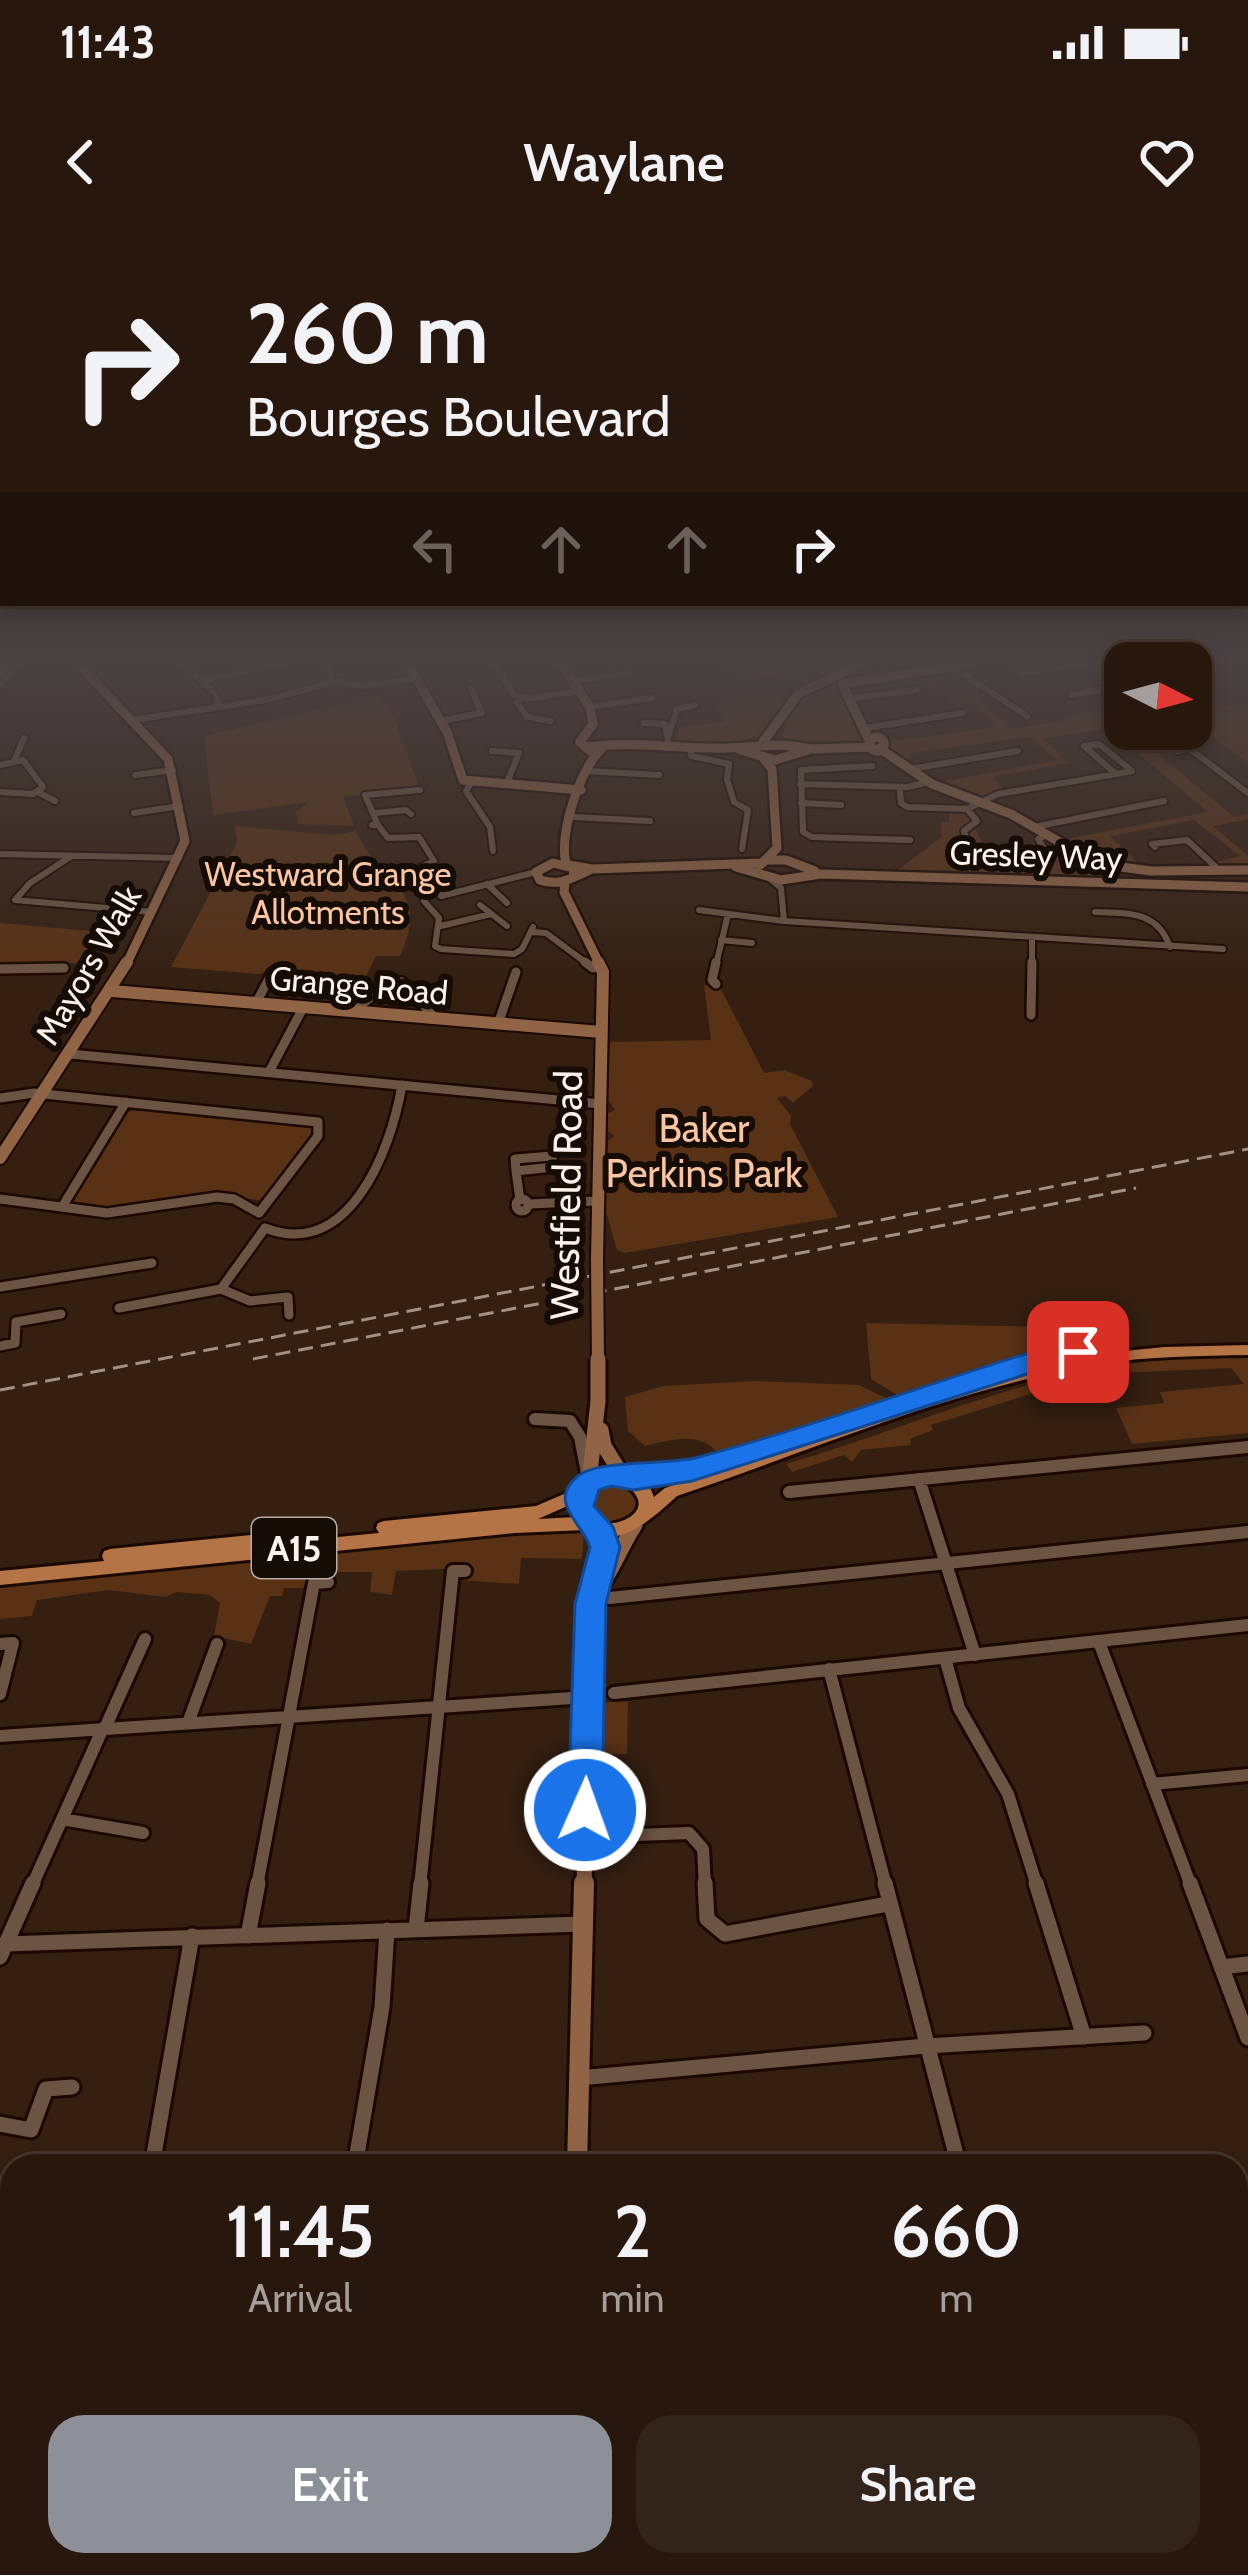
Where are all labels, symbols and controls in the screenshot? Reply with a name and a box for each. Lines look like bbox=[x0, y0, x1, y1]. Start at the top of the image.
text: 11:43 bbox=[60, 15, 155, 69]
icon: back bbox=[48, 129, 114, 195]
text: Waylane bbox=[523, 129, 725, 195]
icon: heart bbox=[1134, 129, 1200, 195]
text: 260 m bbox=[246, 282, 489, 384]
icon: right bbox=[48, 288, 204, 444]
text: Bourges Boulevard bbox=[246, 384, 671, 450]
icon: left bbox=[402, 516, 468, 582]
icon: ahead bbox=[528, 516, 594, 582]
icon: ahead bbox=[654, 516, 720, 582]
icon: right bbox=[780, 516, 846, 582]
north arrow bbox=[1104, 642, 1212, 750]
map controls bbox=[1104, 642, 1212, 750]
street label: Gresley Way bbox=[949, 832, 1123, 878]
park label: Westward Grange Allotments bbox=[205, 854, 451, 932]
street label: Mayors Walk bbox=[27, 879, 149, 1051]
street label: Grange Road bbox=[268, 957, 450, 1013]
street label: Westfield Road bbox=[540, 1070, 592, 1320]
park label: Baker Perkins Park bbox=[606, 1104, 803, 1197]
pin bbox=[1027, 1301, 1129, 1403]
icon: arrive bbox=[1045, 1319, 1111, 1385]
road number: A15 bbox=[252, 1518, 336, 1578]
position arrow bbox=[522, 1747, 648, 1873]
text: 11:45 bbox=[226, 2188, 375, 2275]
text: 2 bbox=[614, 2188, 651, 2275]
text: 660 bbox=[890, 2188, 1022, 2275]
text: Arrival bbox=[248, 2274, 352, 2322]
text: min bbox=[600, 2274, 665, 2322]
text: m bbox=[939, 2274, 973, 2322]
button: Exit bbox=[48, 2415, 612, 2553]
button: Share bbox=[636, 2415, 1200, 2553]

